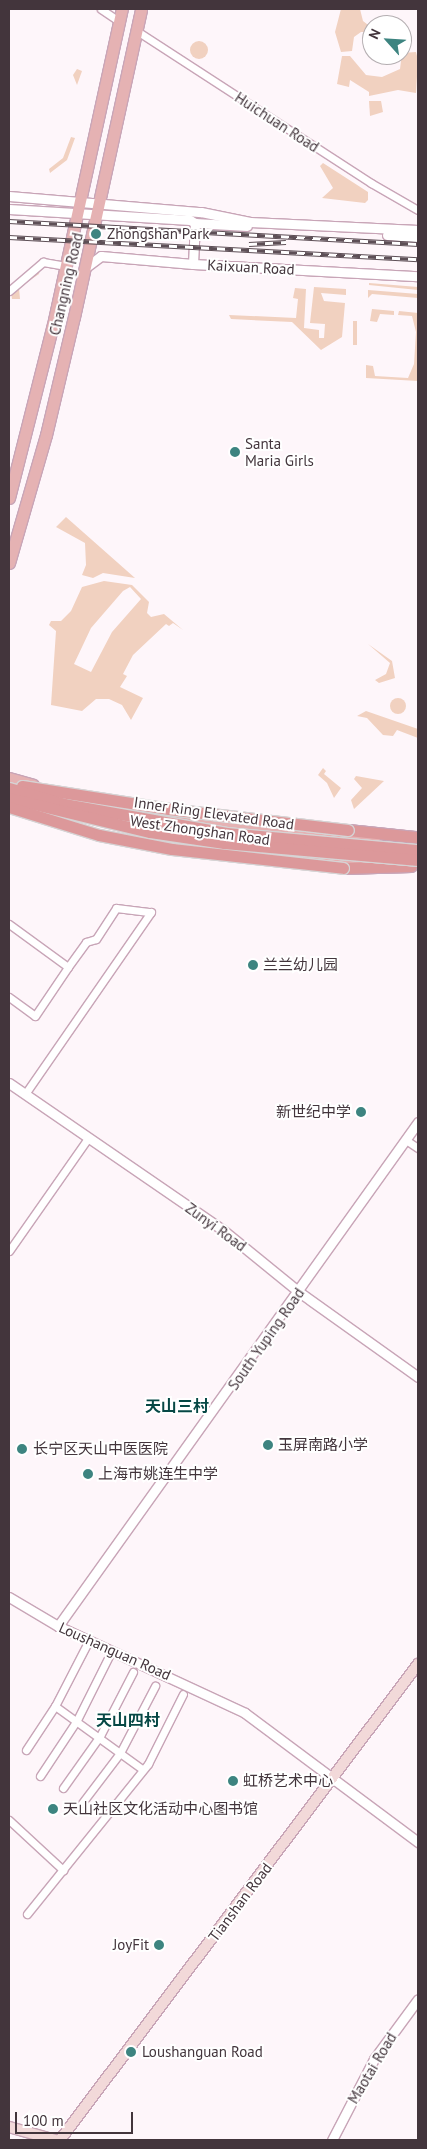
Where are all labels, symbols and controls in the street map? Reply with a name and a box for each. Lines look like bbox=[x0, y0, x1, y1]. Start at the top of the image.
north arrow bbox=[362, 15, 412, 65]
text: N bbox=[364, 26, 385, 42]
street label: Huichuan Road bbox=[232, 88, 322, 156]
place label: Zhongshan Park bbox=[107, 225, 209, 243]
marker: Zhongshan Park bbox=[89, 227, 103, 241]
street label: Changning Road bbox=[45, 231, 87, 337]
street label: Kaixuan Road bbox=[207, 256, 295, 278]
place label: Santa Maria Girls bbox=[245, 434, 314, 469]
marker: Santa Maria Girls bbox=[229, 446, 241, 458]
street label: Inner Ring Elevated Road bbox=[133, 793, 295, 833]
street label: West Zhongshan Road bbox=[129, 811, 271, 849]
place label: 兰兰幼儿园 bbox=[263, 956, 338, 974]
marker: 兰兰幼儿园 bbox=[247, 959, 259, 971]
place label: 新世纪中学 bbox=[276, 1103, 351, 1121]
marker: 新世纪中学 bbox=[355, 1106, 367, 1118]
street label: Zunyi Road bbox=[182, 1199, 250, 1255]
street label: South Yuping Road bbox=[224, 1284, 308, 1394]
district label: 天山三村 bbox=[145, 1396, 209, 1416]
place label: 玉屏南路小学 bbox=[278, 1436, 368, 1454]
marker: 玉屏南路小学 bbox=[262, 1439, 274, 1451]
place label: 长宁区天山中医医院 bbox=[33, 1440, 168, 1458]
marker: 长宁区天山中医医院 bbox=[15, 1442, 29, 1456]
place label: 上海市姚连生中学 bbox=[98, 1465, 218, 1483]
marker: 上海市姚连生中学 bbox=[82, 1468, 94, 1480]
street label: Loushanguan Road bbox=[56, 1618, 174, 1684]
district label: 天山四村 bbox=[96, 1710, 160, 1730]
place label: 虹桥艺术中心 bbox=[243, 1772, 333, 1790]
marker: 虹桥艺术中心 bbox=[227, 1775, 239, 1787]
place label: 天山社区文化活动中心图书馆 bbox=[63, 1800, 258, 1818]
marker: 天山社区文化活动中心图书馆 bbox=[47, 1803, 59, 1815]
street label: Tianshan Road bbox=[205, 1859, 275, 1945]
place label: JoyFit bbox=[113, 1936, 149, 1954]
marker: JoyFit bbox=[153, 1939, 165, 1951]
street label: Maotai Road bbox=[344, 2029, 400, 2107]
place label: Loushanguan Road bbox=[142, 2043, 263, 2061]
marker: Loushanguan Road bbox=[124, 2045, 138, 2059]
scale bar bbox=[18, 2102, 135, 2134]
text: 100 m bbox=[23, 2111, 64, 2130]

